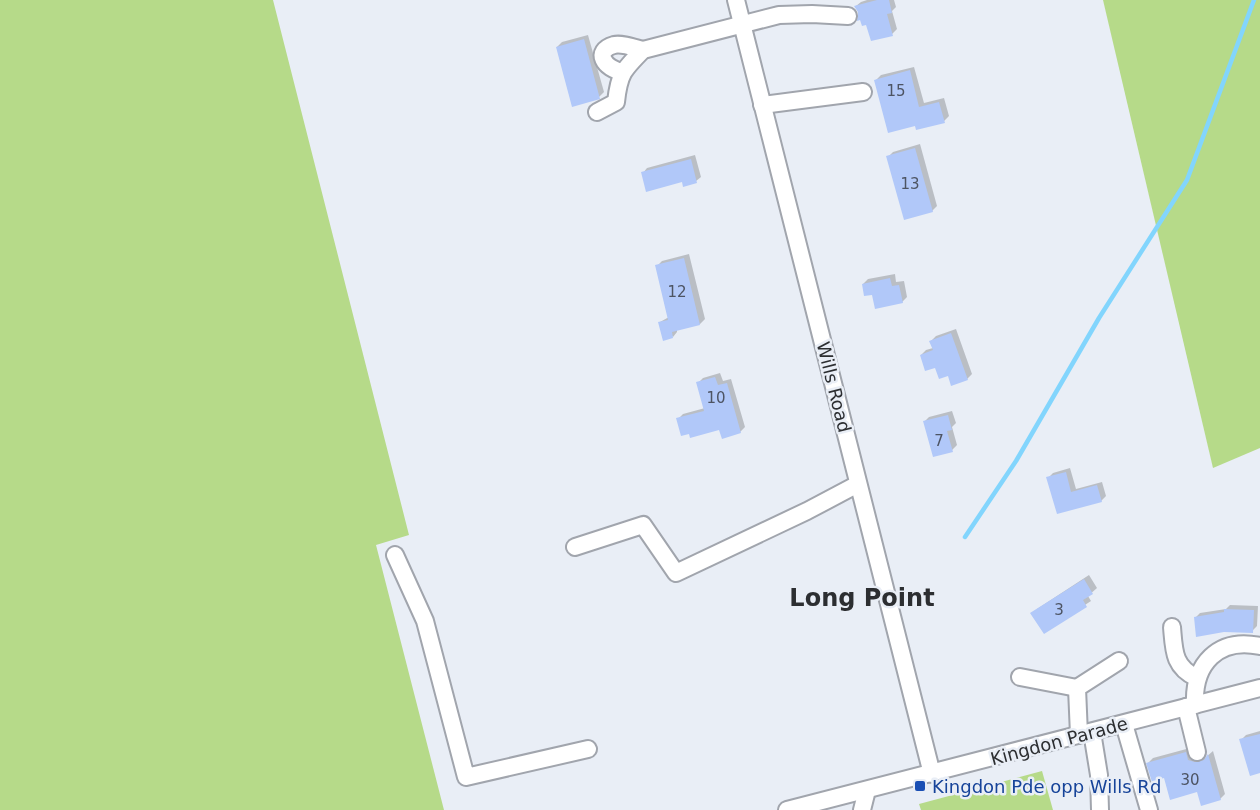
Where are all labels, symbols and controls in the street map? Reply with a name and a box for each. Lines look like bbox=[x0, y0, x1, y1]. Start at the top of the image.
house number: 15 bbox=[886, 82, 906, 100]
house number: 13 bbox=[900, 175, 920, 193]
house number: 12 bbox=[667, 283, 687, 301]
street label: Wills Road bbox=[813, 340, 855, 434]
house number: 10 bbox=[706, 389, 726, 407]
house number: 7 bbox=[934, 432, 944, 450]
district label: Long Point bbox=[789, 584, 935, 612]
house number: 3 bbox=[1054, 601, 1064, 619]
street label: Kingdon Parade bbox=[988, 713, 1130, 769]
house number: 30 bbox=[1180, 771, 1200, 789]
place label: Kingdon Pde opp Wills Rd bbox=[932, 776, 1161, 797]
marker: Kingdon Pde opp Wills Rd bbox=[913, 779, 927, 793]

